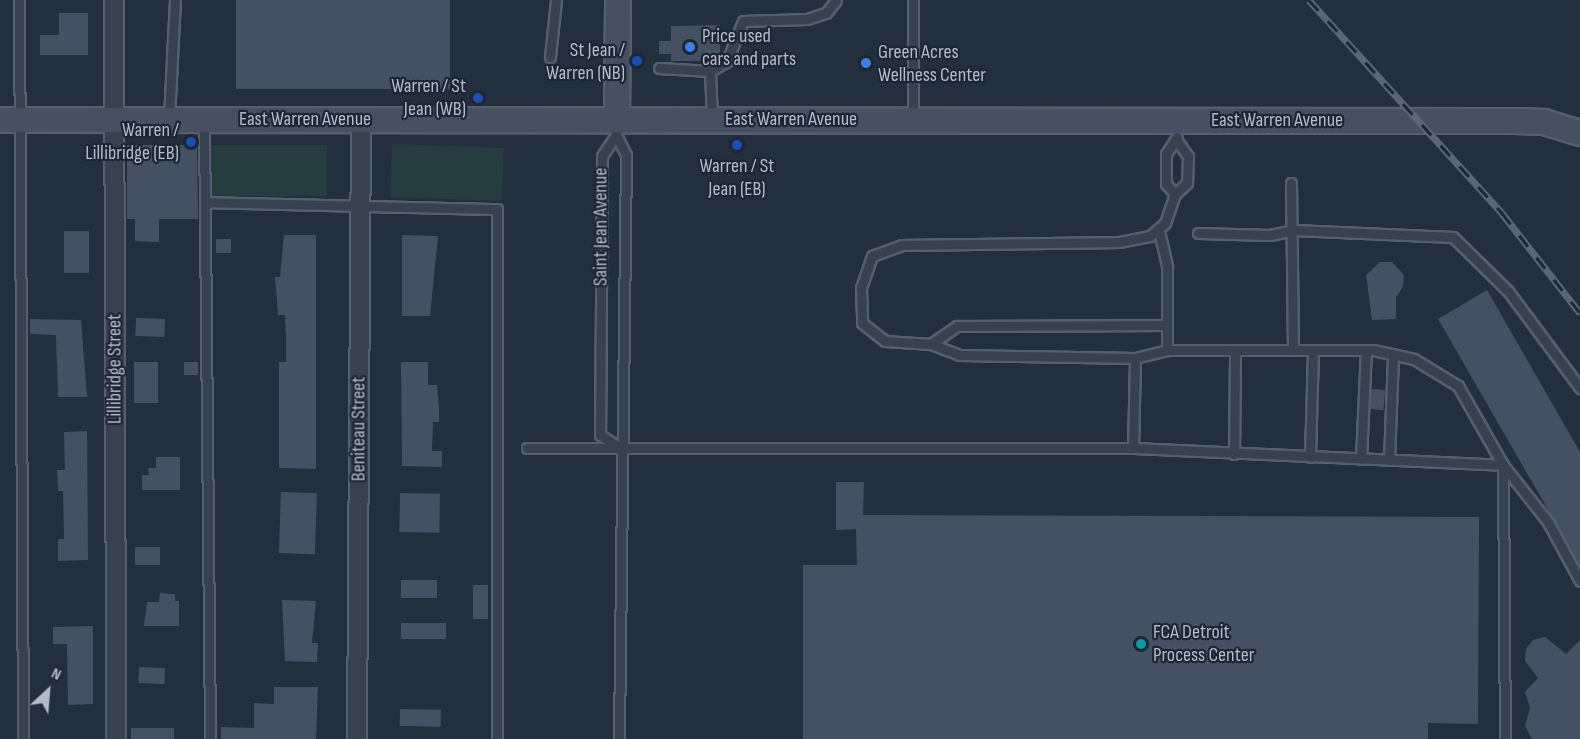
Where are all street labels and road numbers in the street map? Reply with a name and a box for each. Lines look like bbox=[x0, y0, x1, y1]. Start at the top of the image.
street label: East Warren Avenue bbox=[239, 107, 371, 131]
street label: East Warren Avenue bbox=[725, 107, 857, 131]
street label: East Warren Avenue bbox=[1211, 108, 1343, 132]
street label: Saint Jean Avenue bbox=[589, 168, 613, 286]
street label: Lillibridge Street bbox=[103, 314, 127, 424]
street label: Beniteau Street bbox=[347, 377, 371, 481]

